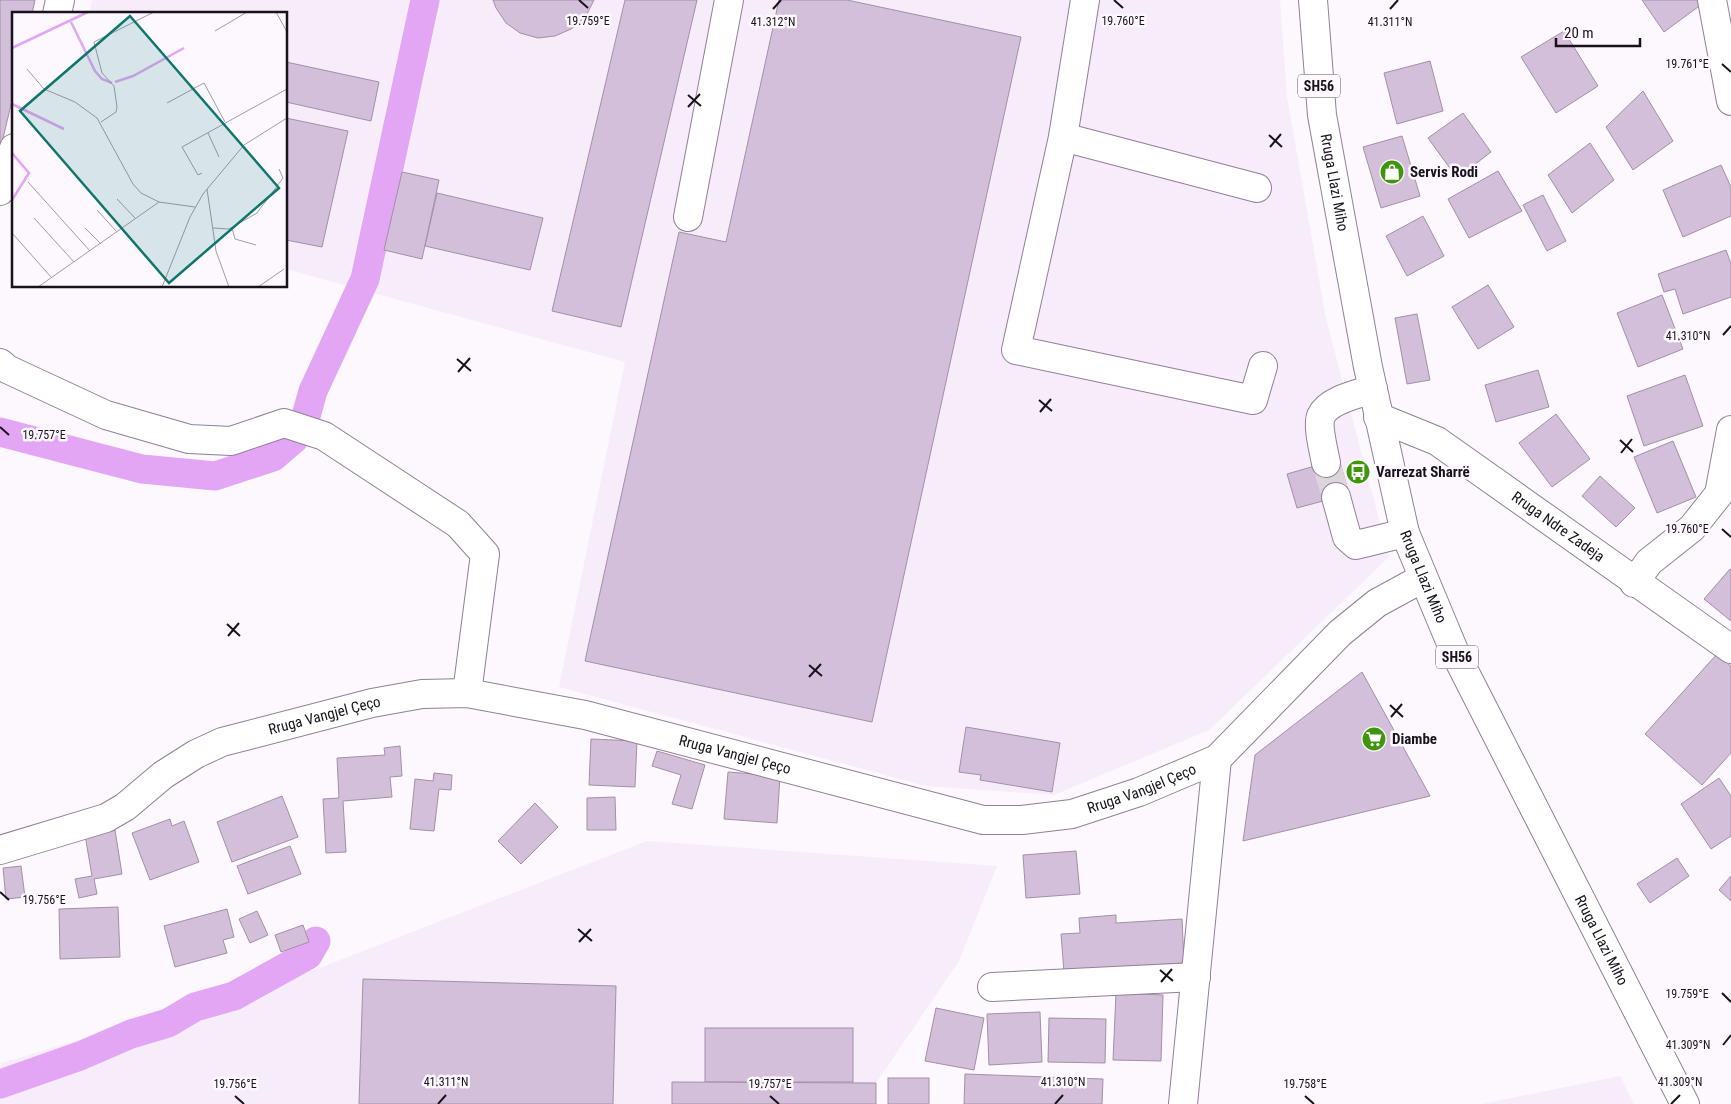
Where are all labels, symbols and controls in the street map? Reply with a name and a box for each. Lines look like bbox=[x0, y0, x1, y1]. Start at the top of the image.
inset map bbox=[12, 12, 288, 288]
text: 19.759°E bbox=[566, 14, 610, 28]
text: 19.760°E bbox=[1101, 14, 1145, 28]
text: 41.312°N bbox=[751, 15, 795, 29]
text: 41.311°N bbox=[1368, 15, 1412, 29]
scale bar bbox=[1556, 15, 1640, 47]
text: 20 m bbox=[1564, 24, 1594, 42]
text: 19.761°E bbox=[1665, 57, 1709, 71]
road number: SH56 bbox=[1298, 74, 1340, 98]
street label: Rruga Llazi Miho bbox=[1317, 132, 1352, 233]
shop icon: Servis Rodi bbox=[1379, 159, 1405, 185]
place label: Servis Rodi bbox=[1410, 163, 1478, 181]
text: 41.310°N bbox=[1666, 329, 1710, 343]
text: 19.757°E bbox=[22, 428, 66, 442]
bus stop icon: Varrezat Sharrë bbox=[1345, 459, 1371, 485]
place label: Varrezat Sharrë bbox=[1376, 463, 1470, 481]
street label: Rruga Ndre Zadeja bbox=[1508, 488, 1608, 566]
text: 19.760°E bbox=[1665, 522, 1709, 536]
street label: Rruga Llazi Miho bbox=[1396, 528, 1451, 626]
road number: SH56 bbox=[1436, 646, 1478, 669]
street label: Rruga Vangjel Çeço bbox=[267, 693, 382, 739]
supermarket icon: Diambe bbox=[1361, 726, 1387, 752]
place label: Diambe bbox=[1392, 730, 1437, 748]
street label: Rruga Vangjel Çeço bbox=[677, 731, 793, 778]
street label: Rruga Vangjel Çeço bbox=[1085, 760, 1199, 817]
street label: Rruga Llazi Miho bbox=[1571, 892, 1632, 988]
text: 19.756°E bbox=[22, 893, 66, 907]
text: 19.759°E bbox=[1665, 987, 1709, 1001]
text: 41.309°N bbox=[1666, 1038, 1710, 1052]
text: 41.311°N bbox=[424, 1075, 468, 1089]
text: 41.310°N bbox=[1041, 1075, 1085, 1089]
text: 41.309°N bbox=[1658, 1075, 1702, 1089]
text: 19.756°E bbox=[213, 1077, 257, 1091]
text: 19.757°E bbox=[748, 1077, 792, 1091]
text: 19.758°E bbox=[1283, 1077, 1327, 1091]

